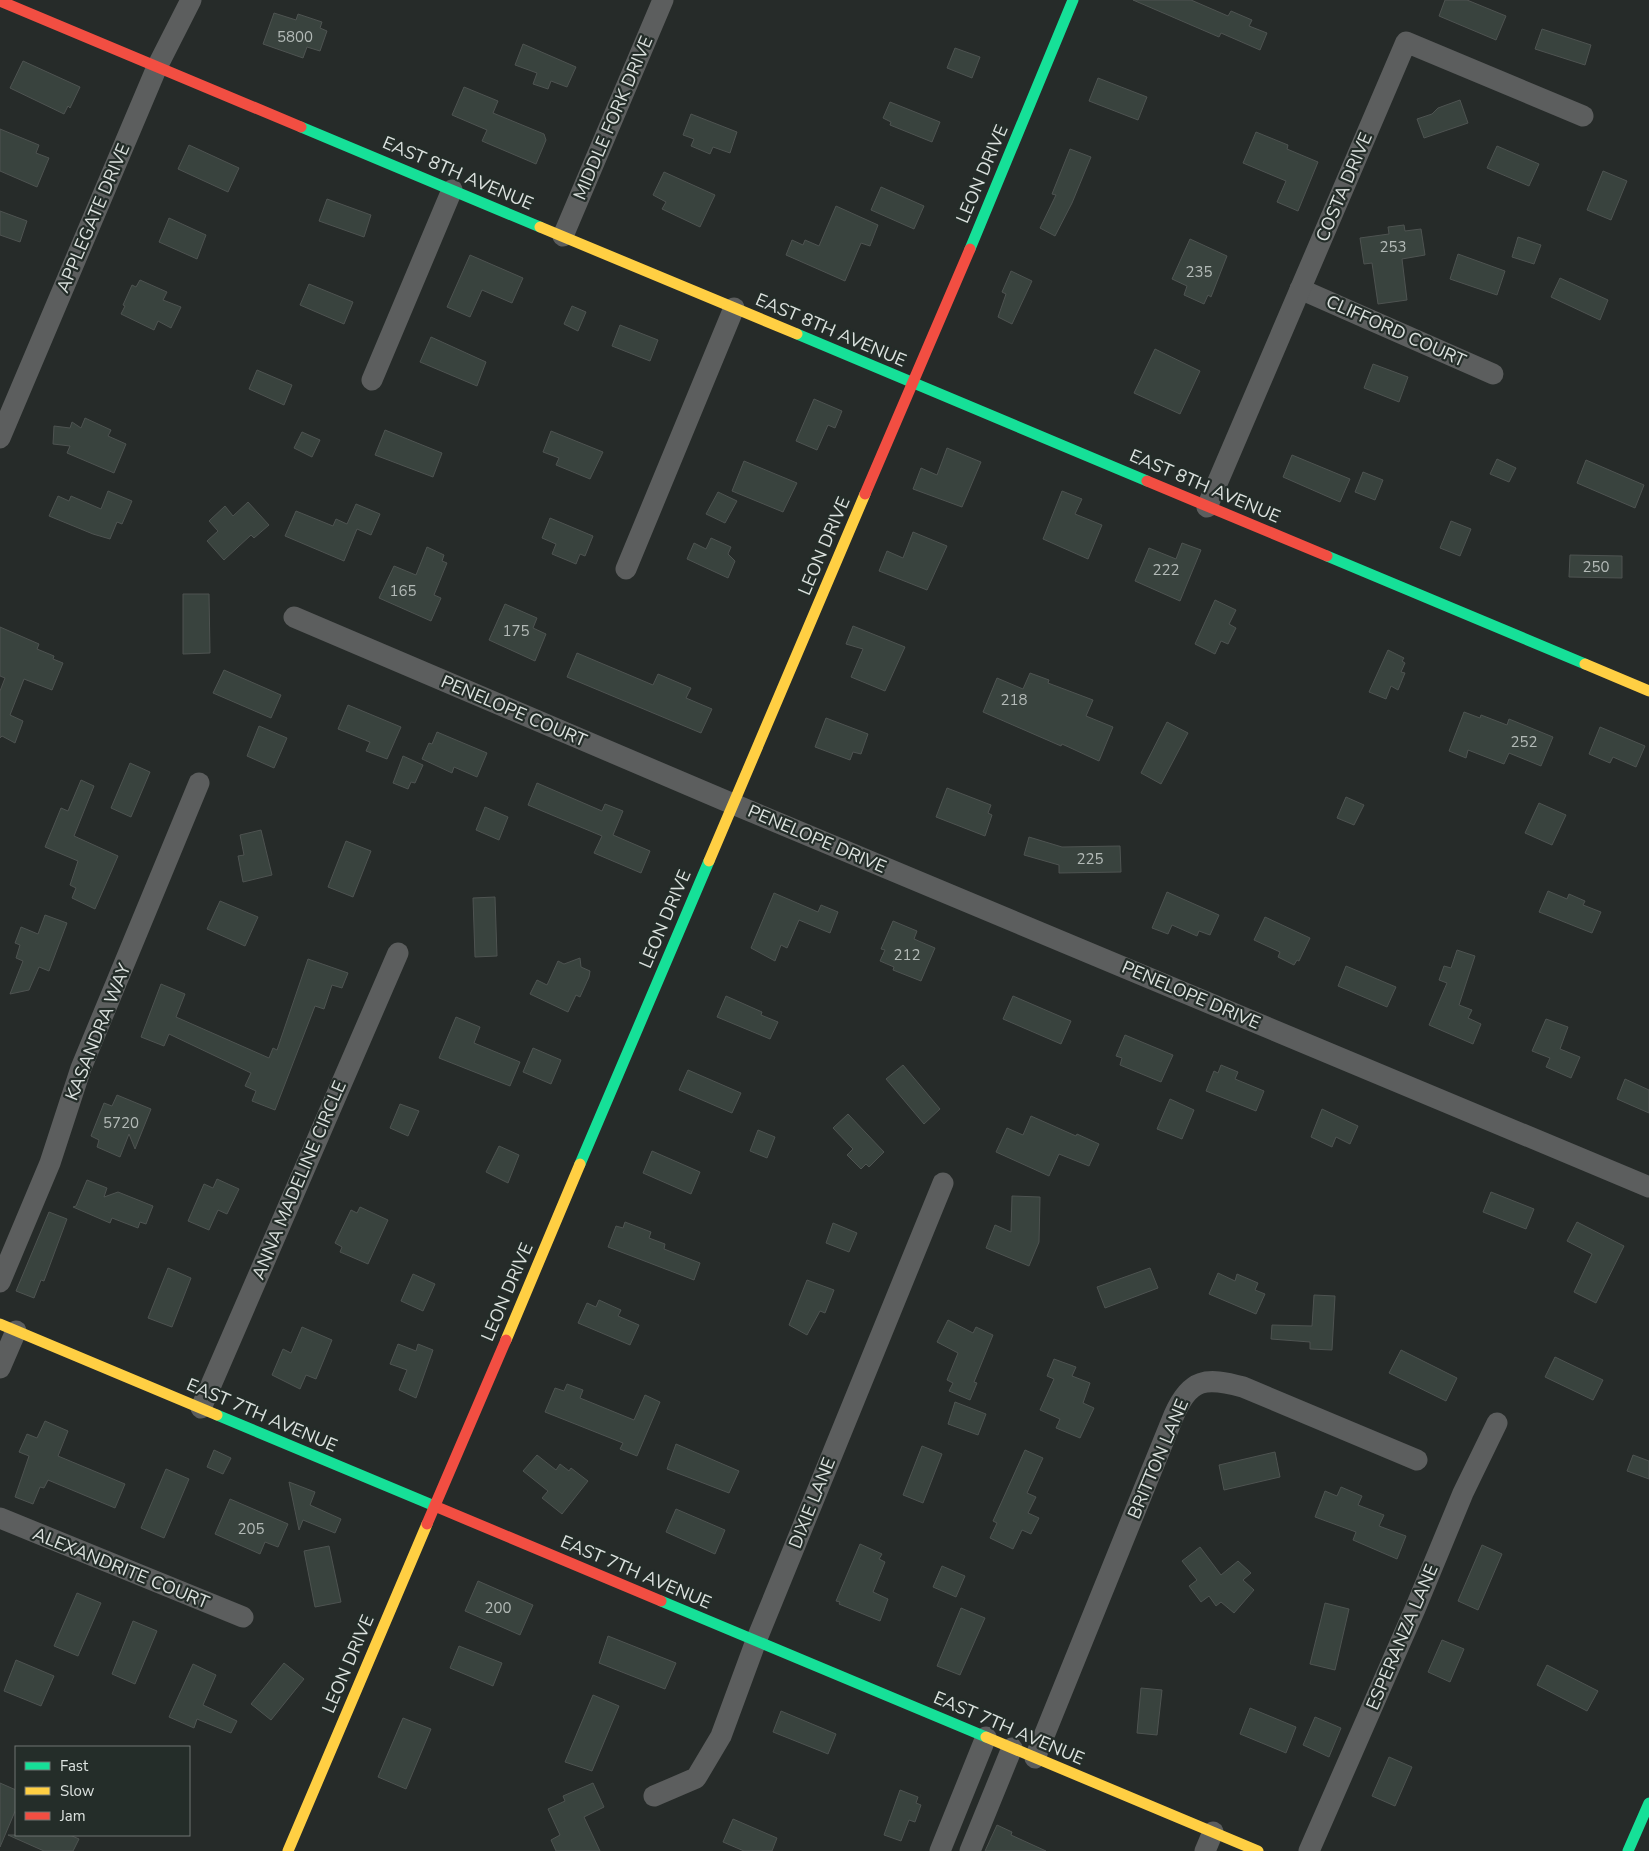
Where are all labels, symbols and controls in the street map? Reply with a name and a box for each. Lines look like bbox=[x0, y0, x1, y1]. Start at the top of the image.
house number: 5800 bbox=[277, 27, 313, 47]
street label: MIDDLE FORK DRIVE bbox=[568, 32, 658, 204]
street label: LEON DRIVE bbox=[950, 121, 1014, 227]
street label: COSTA DRIVE bbox=[1310, 129, 1378, 245]
street label: EAST 8TH AVENUE bbox=[379, 130, 537, 216]
street label: APPLEGATE DRIVE bbox=[51, 140, 135, 296]
house number: 253 bbox=[1379, 237, 1407, 257]
house number: 235 bbox=[1185, 262, 1213, 282]
street label: EAST 8TH AVENUE bbox=[752, 287, 910, 373]
street label: CLIFFORD COURT bbox=[1322, 289, 1470, 373]
street label: EAST 8TH AVENUE bbox=[1126, 443, 1284, 529]
street label: LEON DRIVE bbox=[792, 493, 856, 599]
house number: 250 bbox=[1582, 557, 1610, 577]
house number: 222 bbox=[1152, 560, 1180, 580]
house number: 165 bbox=[389, 581, 417, 601]
house number: 175 bbox=[502, 621, 530, 641]
street label: PENELOPE COURT bbox=[437, 669, 591, 753]
house number: 218 bbox=[1000, 690, 1028, 710]
house number: 252 bbox=[1510, 732, 1538, 752]
street label: PENELOPE DRIVE bbox=[744, 799, 890, 879]
house number: 225 bbox=[1076, 849, 1104, 869]
street label: LEON DRIVE bbox=[633, 866, 697, 972]
house number: 212 bbox=[893, 945, 921, 965]
street label: PENELOPE DRIVE bbox=[1118, 955, 1264, 1035]
street label: KASANDRA WAY bbox=[60, 960, 137, 1104]
street label: ANNA MADELINE CIRCLE bbox=[246, 1077, 352, 1283]
house number: 5720 bbox=[103, 1113, 139, 1133]
street label: LEON DRIVE bbox=[475, 1239, 539, 1345]
street label: EAST 7TH AVENUE bbox=[183, 1372, 341, 1458]
street label: BRITTON LANE bbox=[1122, 1395, 1194, 1523]
street label: DIXIE LANE bbox=[783, 1454, 841, 1552]
house number: 205 bbox=[237, 1519, 265, 1539]
street label: ALEXANDRITE COURT bbox=[29, 1522, 213, 1614]
street label: EAST 7TH AVENUE bbox=[557, 1529, 715, 1615]
street label: ESPERANZA LANE bbox=[1360, 1560, 1444, 1714]
house number: 200 bbox=[484, 1598, 512, 1618]
street label: LEON DRIVE bbox=[316, 1611, 380, 1717]
street label: EAST 7TH AVENUE bbox=[930, 1685, 1088, 1771]
legend bbox=[15, 1746, 190, 1836]
text: Fast bbox=[60, 1756, 89, 1776]
text: Slow bbox=[60, 1781, 95, 1801]
text: Jam bbox=[59, 1806, 86, 1826]

